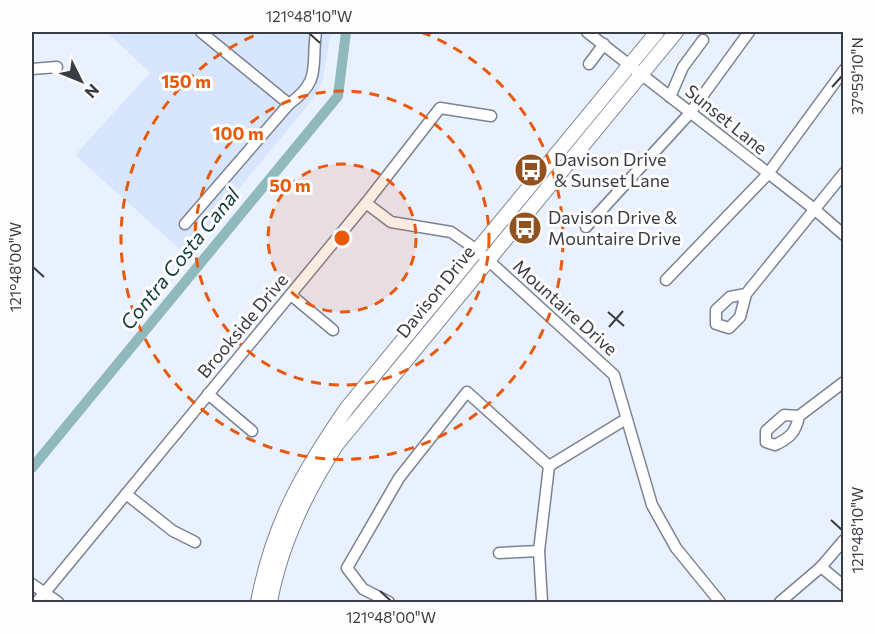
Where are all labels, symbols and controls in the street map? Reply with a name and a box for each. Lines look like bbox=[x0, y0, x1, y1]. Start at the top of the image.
text: 121°48'10"W bbox=[266, 7, 352, 25]
text: 37°59'10"N bbox=[848, 37, 866, 115]
north arrow bbox=[51, 51, 111, 111]
text: 150 m bbox=[161, 70, 211, 92]
street label: Sunset Lane bbox=[681, 80, 772, 159]
text: N bbox=[81, 81, 103, 102]
text: 100 m bbox=[212, 122, 264, 144]
place label: Davison Drive & Sunset Lane bbox=[554, 148, 670, 191]
bus stop icon: Davison Drive & Sunset Lane bbox=[513, 152, 549, 188]
text: 50 m bbox=[269, 174, 311, 196]
water label: Contra Costa Canal bbox=[115, 182, 244, 334]
place label: Davison Drive & Mountaire Drive bbox=[548, 206, 681, 249]
bus stop icon: Davison Drive & Mountaire Drive bbox=[507, 210, 543, 246]
text: 121°48'00"W bbox=[6, 222, 24, 312]
centre of rings bbox=[332, 228, 352, 248]
street label: Davison Drive bbox=[391, 241, 479, 342]
street label: Mountaire Drive bbox=[509, 255, 622, 360]
street label: Brookside Drive bbox=[192, 269, 292, 382]
text: 121°48'10"W bbox=[848, 487, 866, 573]
text: 121°48'00"W bbox=[346, 608, 436, 626]

